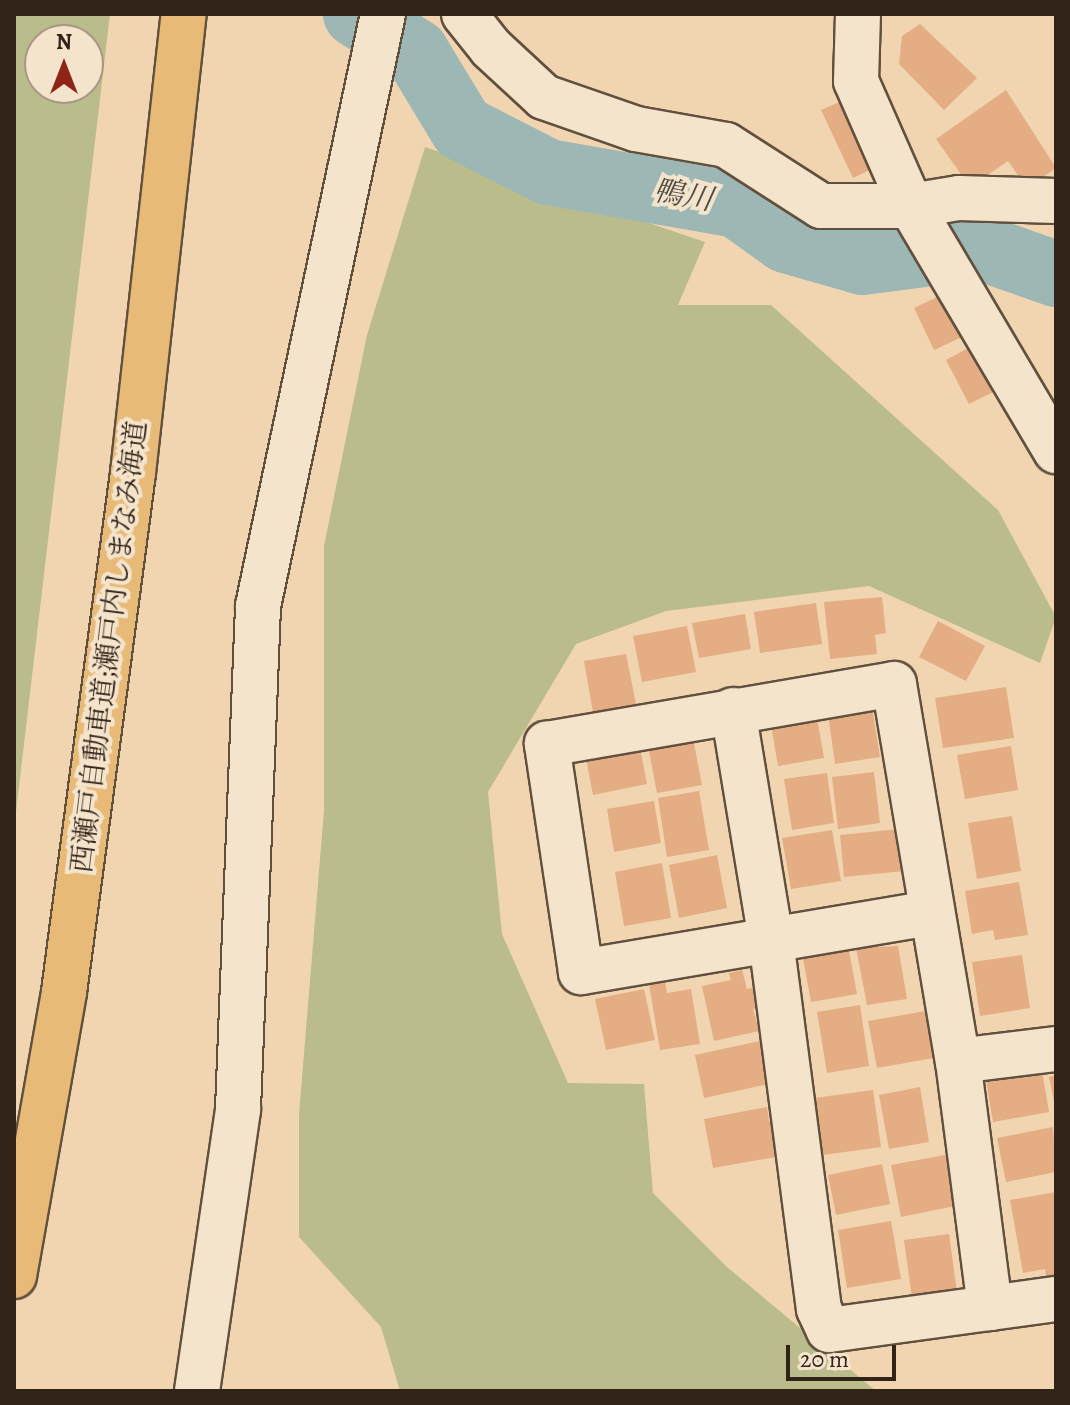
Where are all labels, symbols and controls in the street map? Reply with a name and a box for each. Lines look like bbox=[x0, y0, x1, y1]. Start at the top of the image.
north arrow bbox=[24, 24, 104, 104]
text: N bbox=[56, 27, 72, 57]
water label: 鴨川 bbox=[650, 172, 716, 218]
street label: 西瀬戸自動車道;瀬戸内しまなみ海道 bbox=[65, 419, 153, 875]
scale bar bbox=[790, 1329, 900, 1379]
text: 20 m bbox=[800, 1343, 849, 1375]

